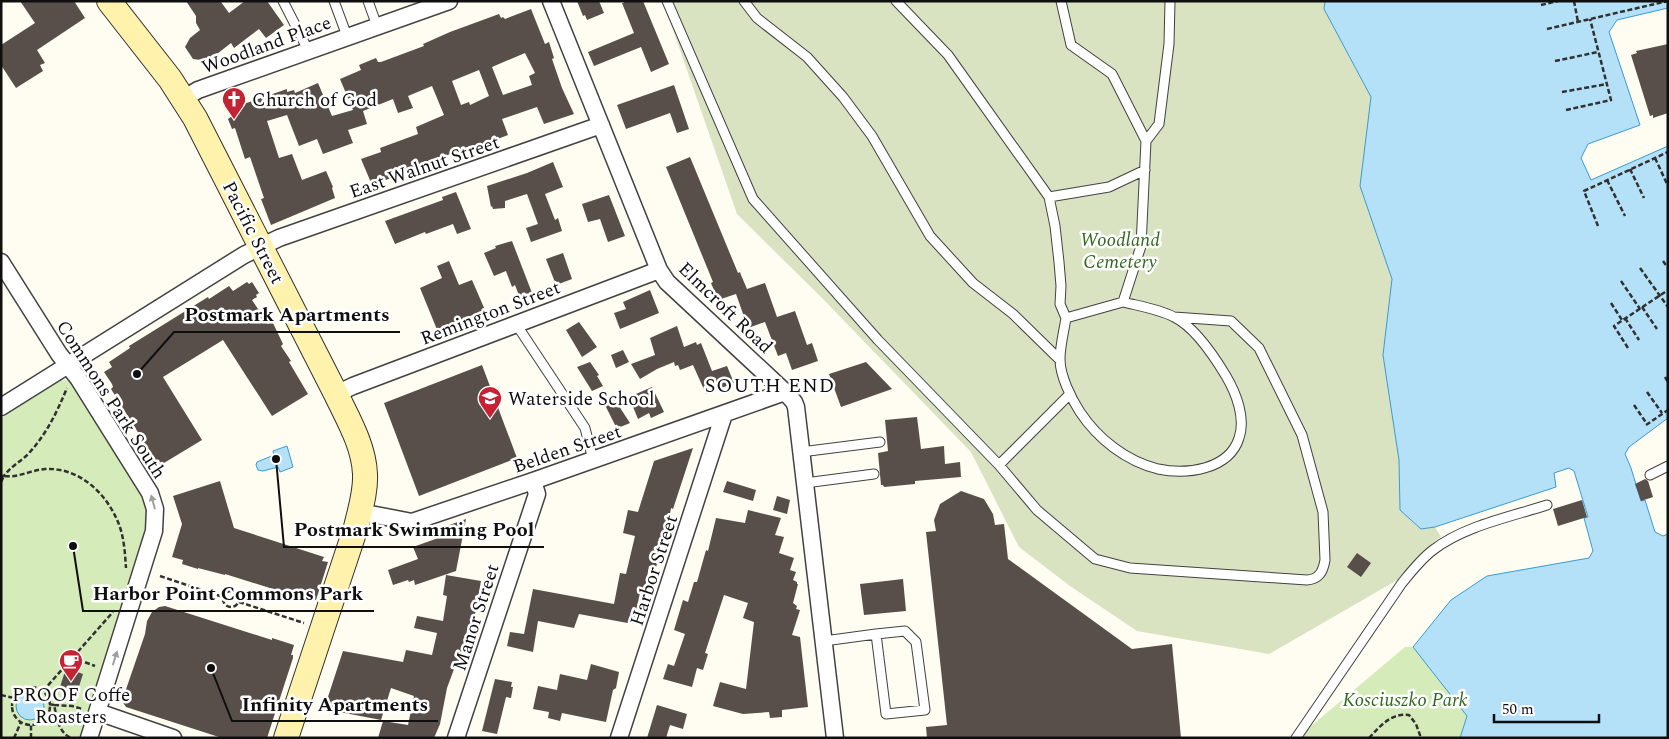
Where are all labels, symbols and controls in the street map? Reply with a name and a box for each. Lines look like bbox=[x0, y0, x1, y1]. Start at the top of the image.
street label: Woodland Place bbox=[198, 8, 335, 82]
church icon: Church of God bbox=[221, 86, 247, 120]
place label: Church of God bbox=[252, 86, 377, 115]
street label: East Walnut Street bbox=[345, 128, 504, 207]
street label: Pacific Street bbox=[214, 176, 291, 290]
park label: Woodland Cemetery bbox=[1080, 226, 1160, 277]
street label: Elmcroft Road bbox=[671, 255, 779, 361]
street label: Remington Street bbox=[416, 273, 565, 353]
callout: Postmark Apartments bbox=[174, 297, 400, 332]
text: Postmark Apartments bbox=[184, 300, 390, 330]
street label: Commons Park South bbox=[48, 315, 173, 485]
district label: SOUTH END bbox=[705, 371, 835, 401]
school or university icon: Waterside School bbox=[477, 385, 503, 419]
place label: Waterside School bbox=[508, 385, 655, 414]
street label: Belden Street bbox=[509, 417, 626, 482]
one-way arrow bbox=[148, 494, 156, 509]
street label: Harbor Street bbox=[623, 511, 686, 630]
callout: Postmark Swimming Pool bbox=[284, 512, 544, 547]
text: Postmark Swimming Pool bbox=[294, 515, 534, 545]
street label: Manor Street bbox=[445, 560, 507, 675]
callout: Harbor Point Commons Park bbox=[83, 576, 374, 611]
text: Harbor Point Commons Park bbox=[93, 579, 363, 609]
cafe icon: PROOF Coffe Roasters bbox=[58, 648, 84, 682]
one-way arrow bbox=[111, 650, 119, 665]
place label: PROOF Coffe Roasters bbox=[12, 681, 130, 732]
callout: Infinity Apartments bbox=[232, 686, 438, 721]
park label: Kosciuszko Park bbox=[1342, 686, 1468, 715]
text: Infinity Apartments bbox=[242, 690, 428, 720]
scale bar bbox=[1494, 692, 1599, 724]
text: 50 m bbox=[1502, 698, 1534, 721]

